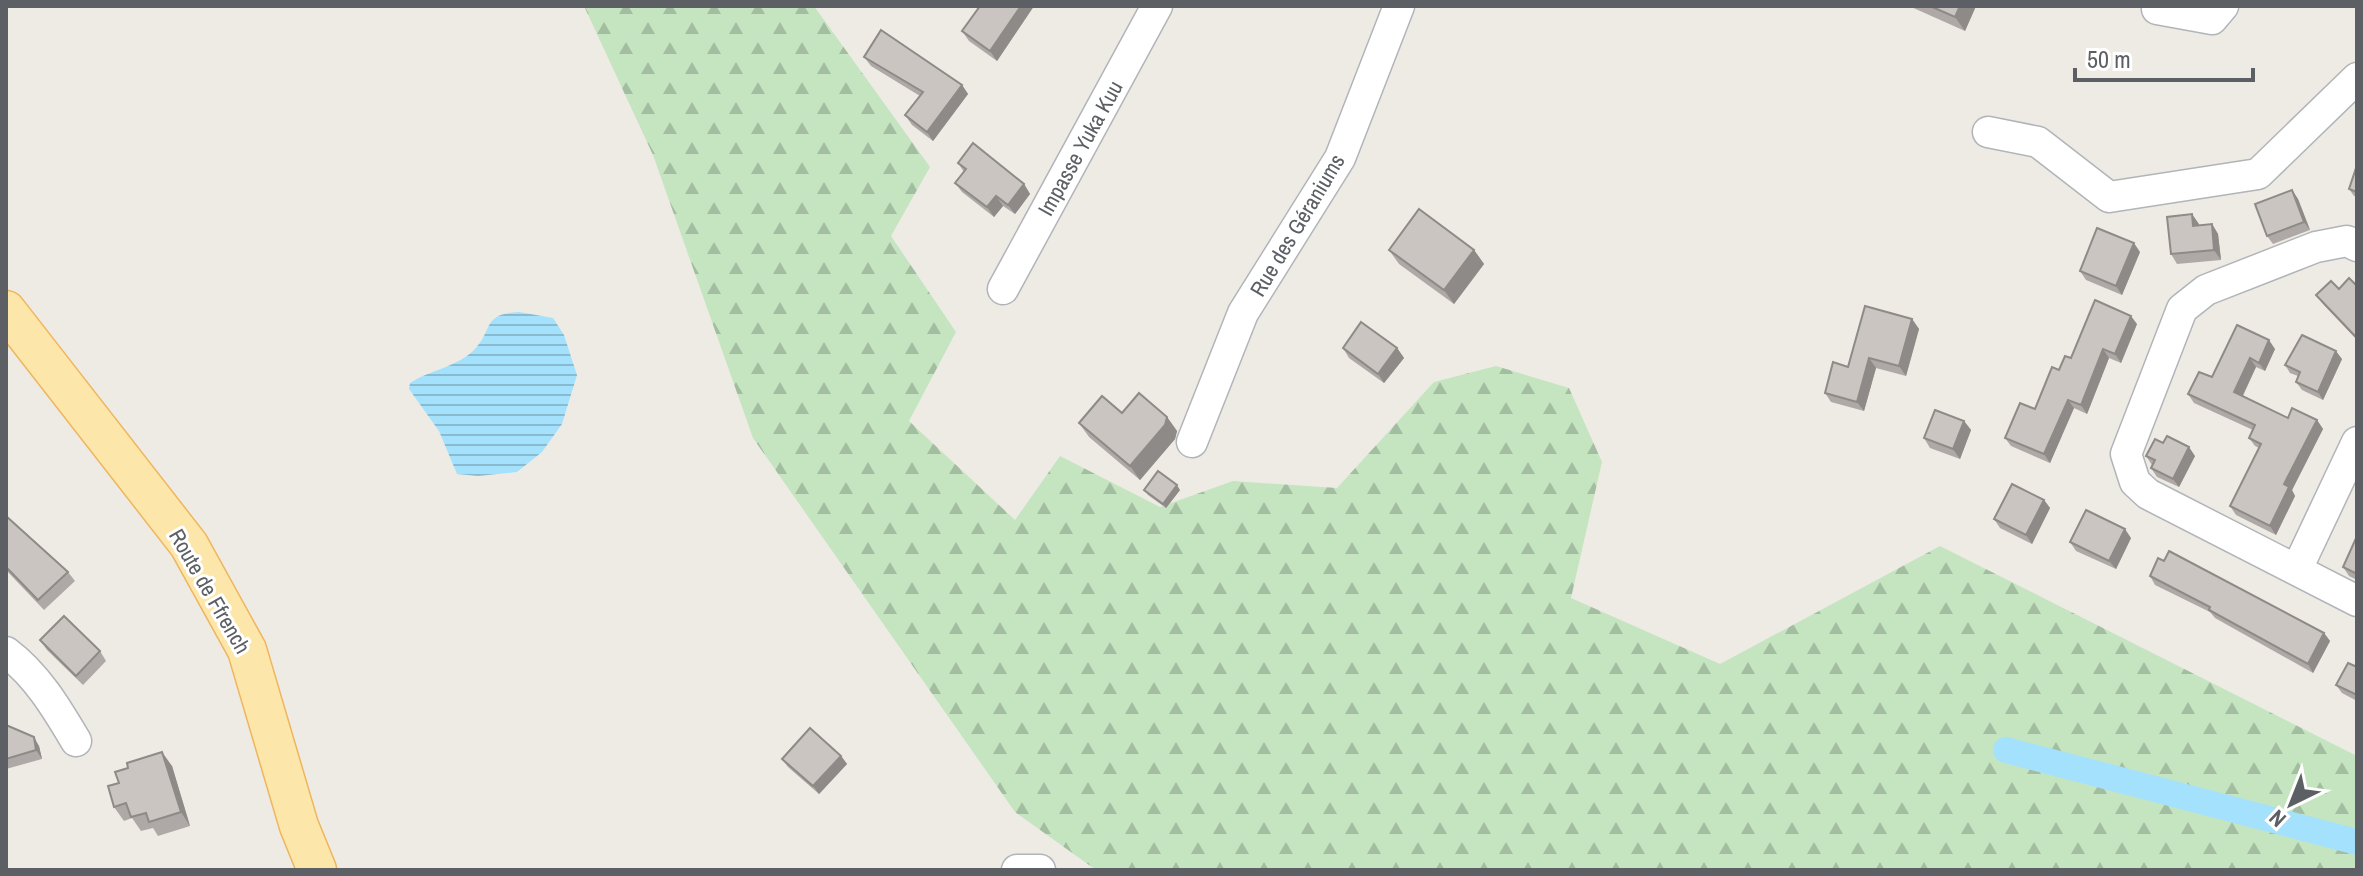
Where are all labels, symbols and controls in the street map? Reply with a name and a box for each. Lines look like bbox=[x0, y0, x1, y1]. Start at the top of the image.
scale bar bbox=[2075, 32, 2253, 82]
text: 50 m bbox=[2087, 43, 2131, 75]
street label: Impasse Yuka Kuu bbox=[1030, 75, 1130, 221]
street label: Rue des Géraniums bbox=[1243, 148, 1351, 302]
street label: Route de Ffrench bbox=[162, 523, 258, 659]
north arrow bbox=[2251, 764, 2331, 844]
text: N bbox=[2262, 803, 2292, 834]

